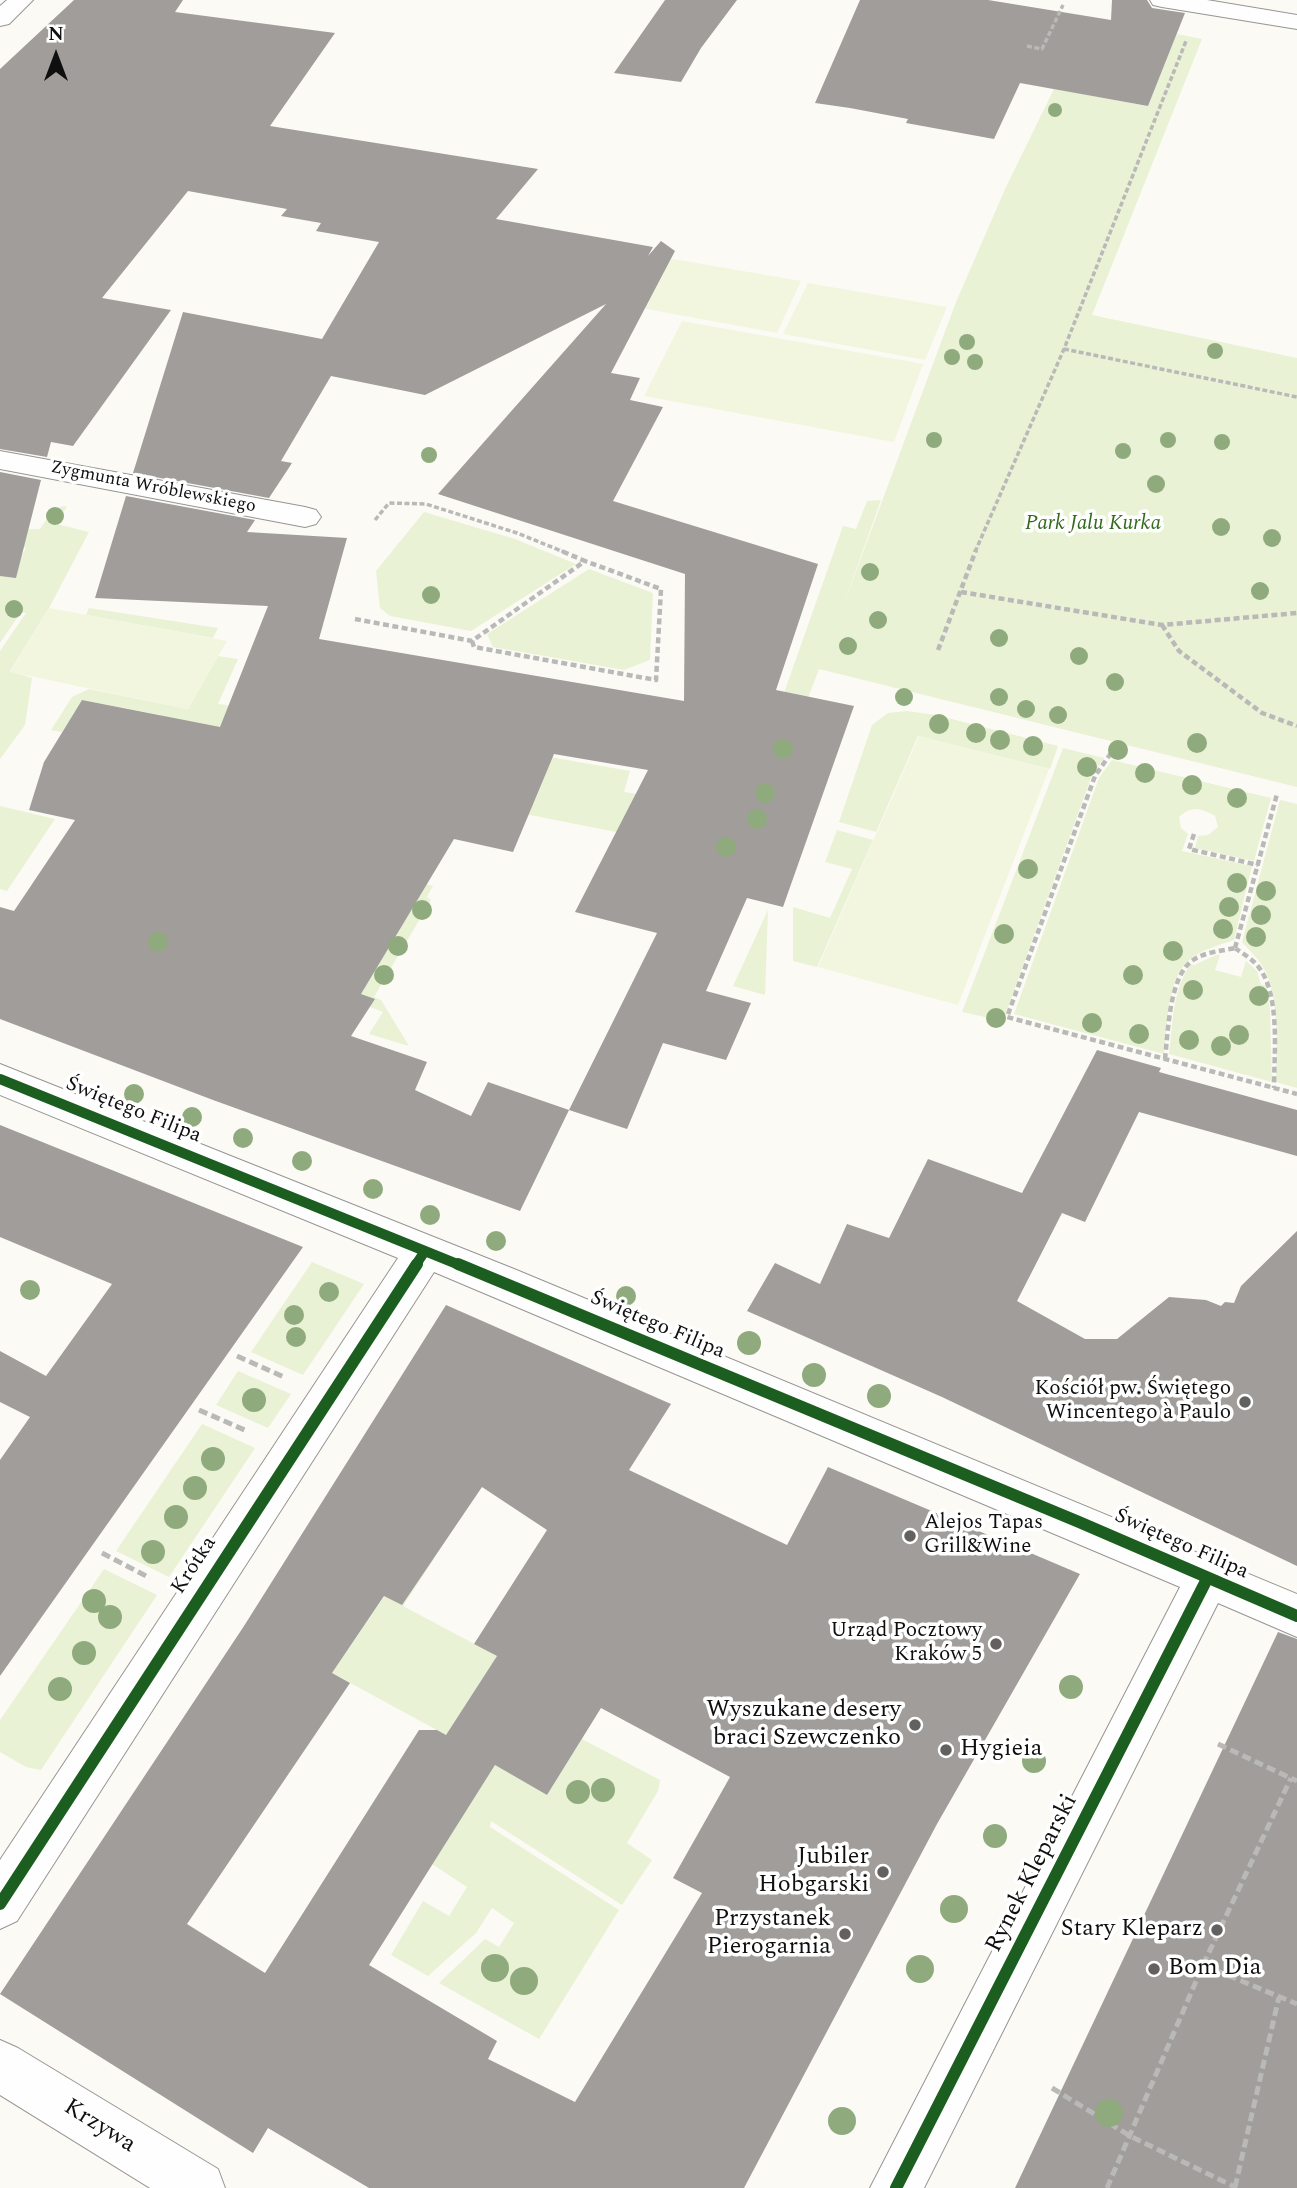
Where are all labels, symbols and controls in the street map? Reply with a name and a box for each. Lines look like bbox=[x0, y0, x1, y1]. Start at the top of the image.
text: N bbox=[48, 20, 64, 49]
north arrow bbox=[21, 21, 91, 91]
street label: Zygmunta Wróblewskiego bbox=[49, 458, 257, 518]
park label: Park Jalu Kurka bbox=[1025, 512, 1161, 538]
street label: Świętego Filipa bbox=[62, 1072, 204, 1150]
street label: Świętego Filipa bbox=[586, 1286, 728, 1366]
place label: Kościół pw. Świętego Wincentego à Paulo bbox=[1035, 1377, 1231, 1427]
marker: Kościół pw. Świętego Wincentego à Paulo bbox=[1237, 1394, 1253, 1410]
street label: Świętego Filipa bbox=[1110, 1504, 1252, 1586]
place label: Alejos Tapas Grill&Wine bbox=[924, 1511, 1043, 1561]
marker: Alejos Tapas Grill&Wine bbox=[902, 1528, 918, 1544]
street label: Krótka bbox=[167, 1532, 223, 1600]
place label: Urząd Pocztowy Kraków 5 bbox=[830, 1619, 982, 1669]
marker: Urząd Pocztowy Kraków 5 bbox=[988, 1636, 1004, 1652]
place label: Wyszukane desery braci Szewczenko bbox=[706, 1697, 901, 1753]
marker: Wyszukane desery braci Szewczenko bbox=[907, 1717, 923, 1733]
place label: Hygieia bbox=[960, 1736, 1042, 1764]
marker: Hygieia bbox=[938, 1742, 954, 1758]
street label: Rynek Kleparski bbox=[981, 1790, 1085, 1958]
place label: Jubiler Hobgarski bbox=[758, 1844, 869, 1900]
marker: Jubiler Hobgarski bbox=[875, 1864, 891, 1880]
place label: Przystanek Pierogarnia bbox=[707, 1906, 831, 1962]
place label: Stary Kleparz bbox=[1061, 1916, 1203, 1944]
marker: Stary Kleparz bbox=[1209, 1922, 1225, 1938]
marker: Przystanek Pierogarnia bbox=[837, 1926, 853, 1942]
place label: Bom Dia bbox=[1168, 1955, 1261, 1983]
marker: Bom Dia bbox=[1146, 1961, 1162, 1977]
street label: Krzywa bbox=[58, 2094, 140, 2160]

